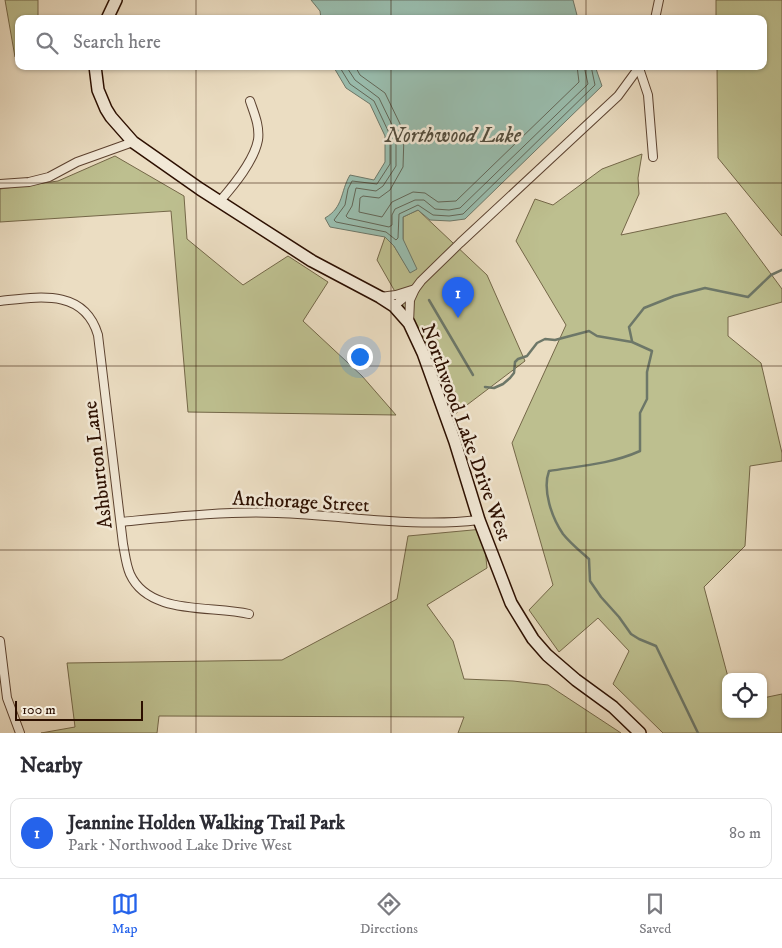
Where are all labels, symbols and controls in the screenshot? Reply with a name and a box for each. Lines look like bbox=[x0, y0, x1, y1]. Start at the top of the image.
search box bbox=[15, 15, 767, 70]
icon: search bbox=[33, 29, 61, 57]
text: Search here bbox=[73, 31, 161, 54]
water label: Northwood Lake bbox=[384, 123, 522, 149]
pin: 1 bbox=[442, 277, 474, 318]
street label: Northwood Lake Drive West bbox=[415, 321, 517, 544]
your location bbox=[347, 344, 373, 370]
street label: Ashburton Lane bbox=[78, 399, 119, 530]
street label: Anchorage Street bbox=[232, 486, 370, 519]
map controls bbox=[722, 673, 767, 718]
button: locate bbox=[722, 673, 767, 718]
scale bar bbox=[15, 698, 142, 721]
text: 100 m bbox=[22, 701, 56, 719]
text: Nearby bbox=[20, 753, 82, 779]
text: Jeannine Holden Walking Trail Park bbox=[68, 812, 345, 835]
text: 1 bbox=[34, 823, 40, 843]
text: 80 m bbox=[729, 823, 761, 843]
text: Park · Northwood Lake Drive West bbox=[68, 835, 292, 855]
tab: Map bbox=[111, 890, 139, 938]
tab: Directions bbox=[360, 890, 418, 938]
tab: Saved bbox=[639, 890, 671, 938]

